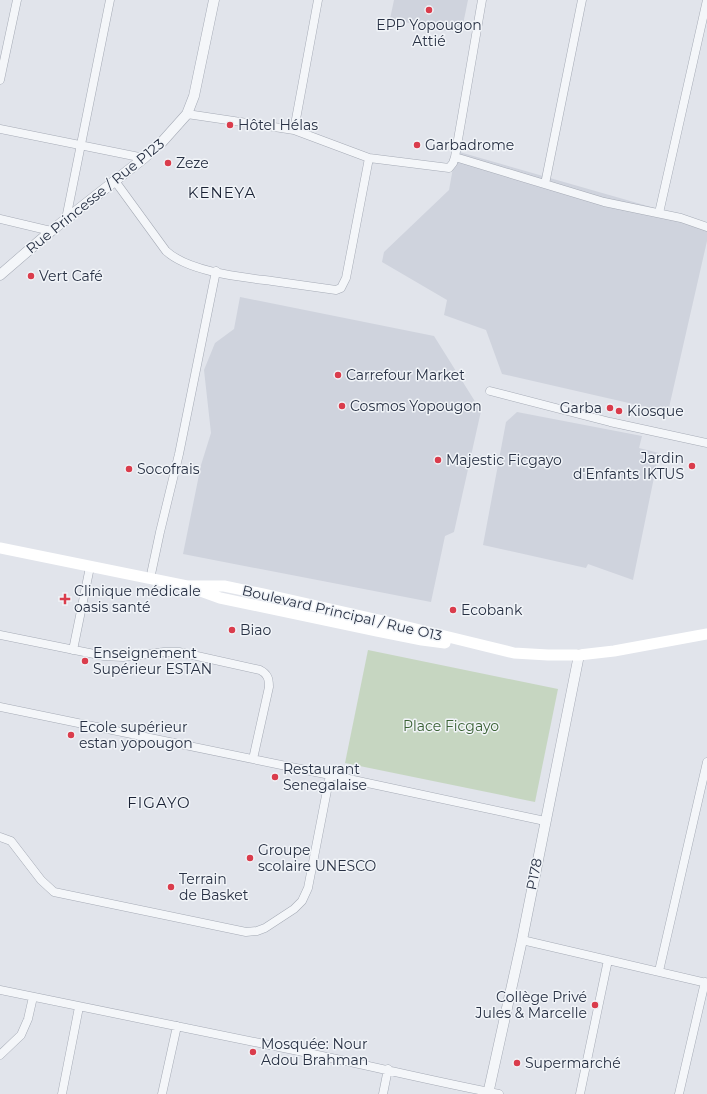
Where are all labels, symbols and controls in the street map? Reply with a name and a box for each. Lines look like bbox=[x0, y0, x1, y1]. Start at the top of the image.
marker: EPP Yopougon Attié bbox=[424, 5, 434, 15]
place label: EPP Yopougon Attié bbox=[376, 16, 482, 50]
place label: Hôtel Hélas bbox=[238, 116, 318, 134]
marker: Hôtel Hélas bbox=[225, 120, 235, 130]
street label: Rue Princesse / Rue P123 bbox=[22, 134, 168, 257]
place label: Garbadrome bbox=[425, 136, 514, 154]
marker: Garbadrome bbox=[412, 140, 422, 150]
place label: Zeze bbox=[176, 154, 209, 172]
marker: Zeze bbox=[163, 158, 173, 168]
district label: KENEYA bbox=[188, 183, 256, 202]
place label: Vert Café bbox=[39, 267, 103, 285]
marker: Vert Café bbox=[26, 271, 36, 281]
place label: Carrefour Market bbox=[346, 366, 465, 384]
marker: Carrefour Market bbox=[333, 370, 343, 380]
place label: Cosmos Yopougon bbox=[350, 397, 482, 415]
place label: Garba bbox=[560, 399, 602, 417]
marker: Cosmos Yopougon bbox=[337, 401, 347, 411]
place label: Kiosque bbox=[627, 402, 684, 420]
marker: Garba bbox=[605, 403, 615, 413]
marker: Kiosque bbox=[614, 406, 624, 416]
place label: Jardin d'Enfants IKTUS bbox=[573, 449, 684, 483]
place label: Majestic Ficgayo bbox=[446, 451, 562, 469]
marker: Majestic Ficgayo bbox=[433, 455, 443, 465]
place label: Socofrais bbox=[137, 460, 200, 478]
marker: Jardin d'Enfants IKTUS bbox=[687, 461, 697, 471]
marker: Socofrais bbox=[124, 464, 134, 474]
street label: Boulevard Principal / Rue O13 bbox=[240, 581, 444, 645]
place label: Clinique médicale oasis santé bbox=[74, 582, 201, 616]
marker: Clinique médicale oasis santé bbox=[59, 593, 71, 605]
place label: Ecobank bbox=[461, 601, 523, 619]
marker: Ecobank bbox=[448, 605, 458, 615]
place label: Biao bbox=[240, 621, 272, 639]
marker: Biao bbox=[227, 625, 237, 635]
place label: Enseignement Supérieur ESTAN bbox=[93, 644, 212, 678]
marker: Enseignement Supérieur ESTAN bbox=[80, 656, 90, 666]
park label: Place Ficgayo bbox=[403, 717, 499, 735]
place label: Ecole supérieur estan yopougon bbox=[79, 718, 193, 752]
marker: Ecole supérieur estan yopougon bbox=[66, 730, 76, 740]
place label: Restaurant Senegalaise bbox=[283, 760, 367, 794]
marker: Restaurant Senegalaise bbox=[270, 772, 280, 782]
district label: FIGAYO bbox=[127, 793, 191, 812]
place label: Groupe scolaire UNESCO bbox=[258, 841, 377, 875]
marker: Groupe scolaire UNESCO bbox=[245, 853, 255, 863]
street label: P178 bbox=[522, 857, 546, 891]
place label: Terrain de Basket bbox=[179, 870, 249, 904]
marker: Terrain de Basket bbox=[166, 882, 176, 892]
place label: Collège Privé Jules & Marcelle bbox=[475, 988, 587, 1022]
marker: Collège Privé Jules & Marcelle bbox=[590, 1000, 600, 1010]
place label: Mosquée: Nour Adou Brahman bbox=[261, 1035, 368, 1069]
marker: Mosquée: Nour Adou Brahman bbox=[248, 1047, 258, 1057]
place label: Supermarché bbox=[525, 1054, 621, 1072]
marker: Supermarché bbox=[512, 1058, 522, 1068]

